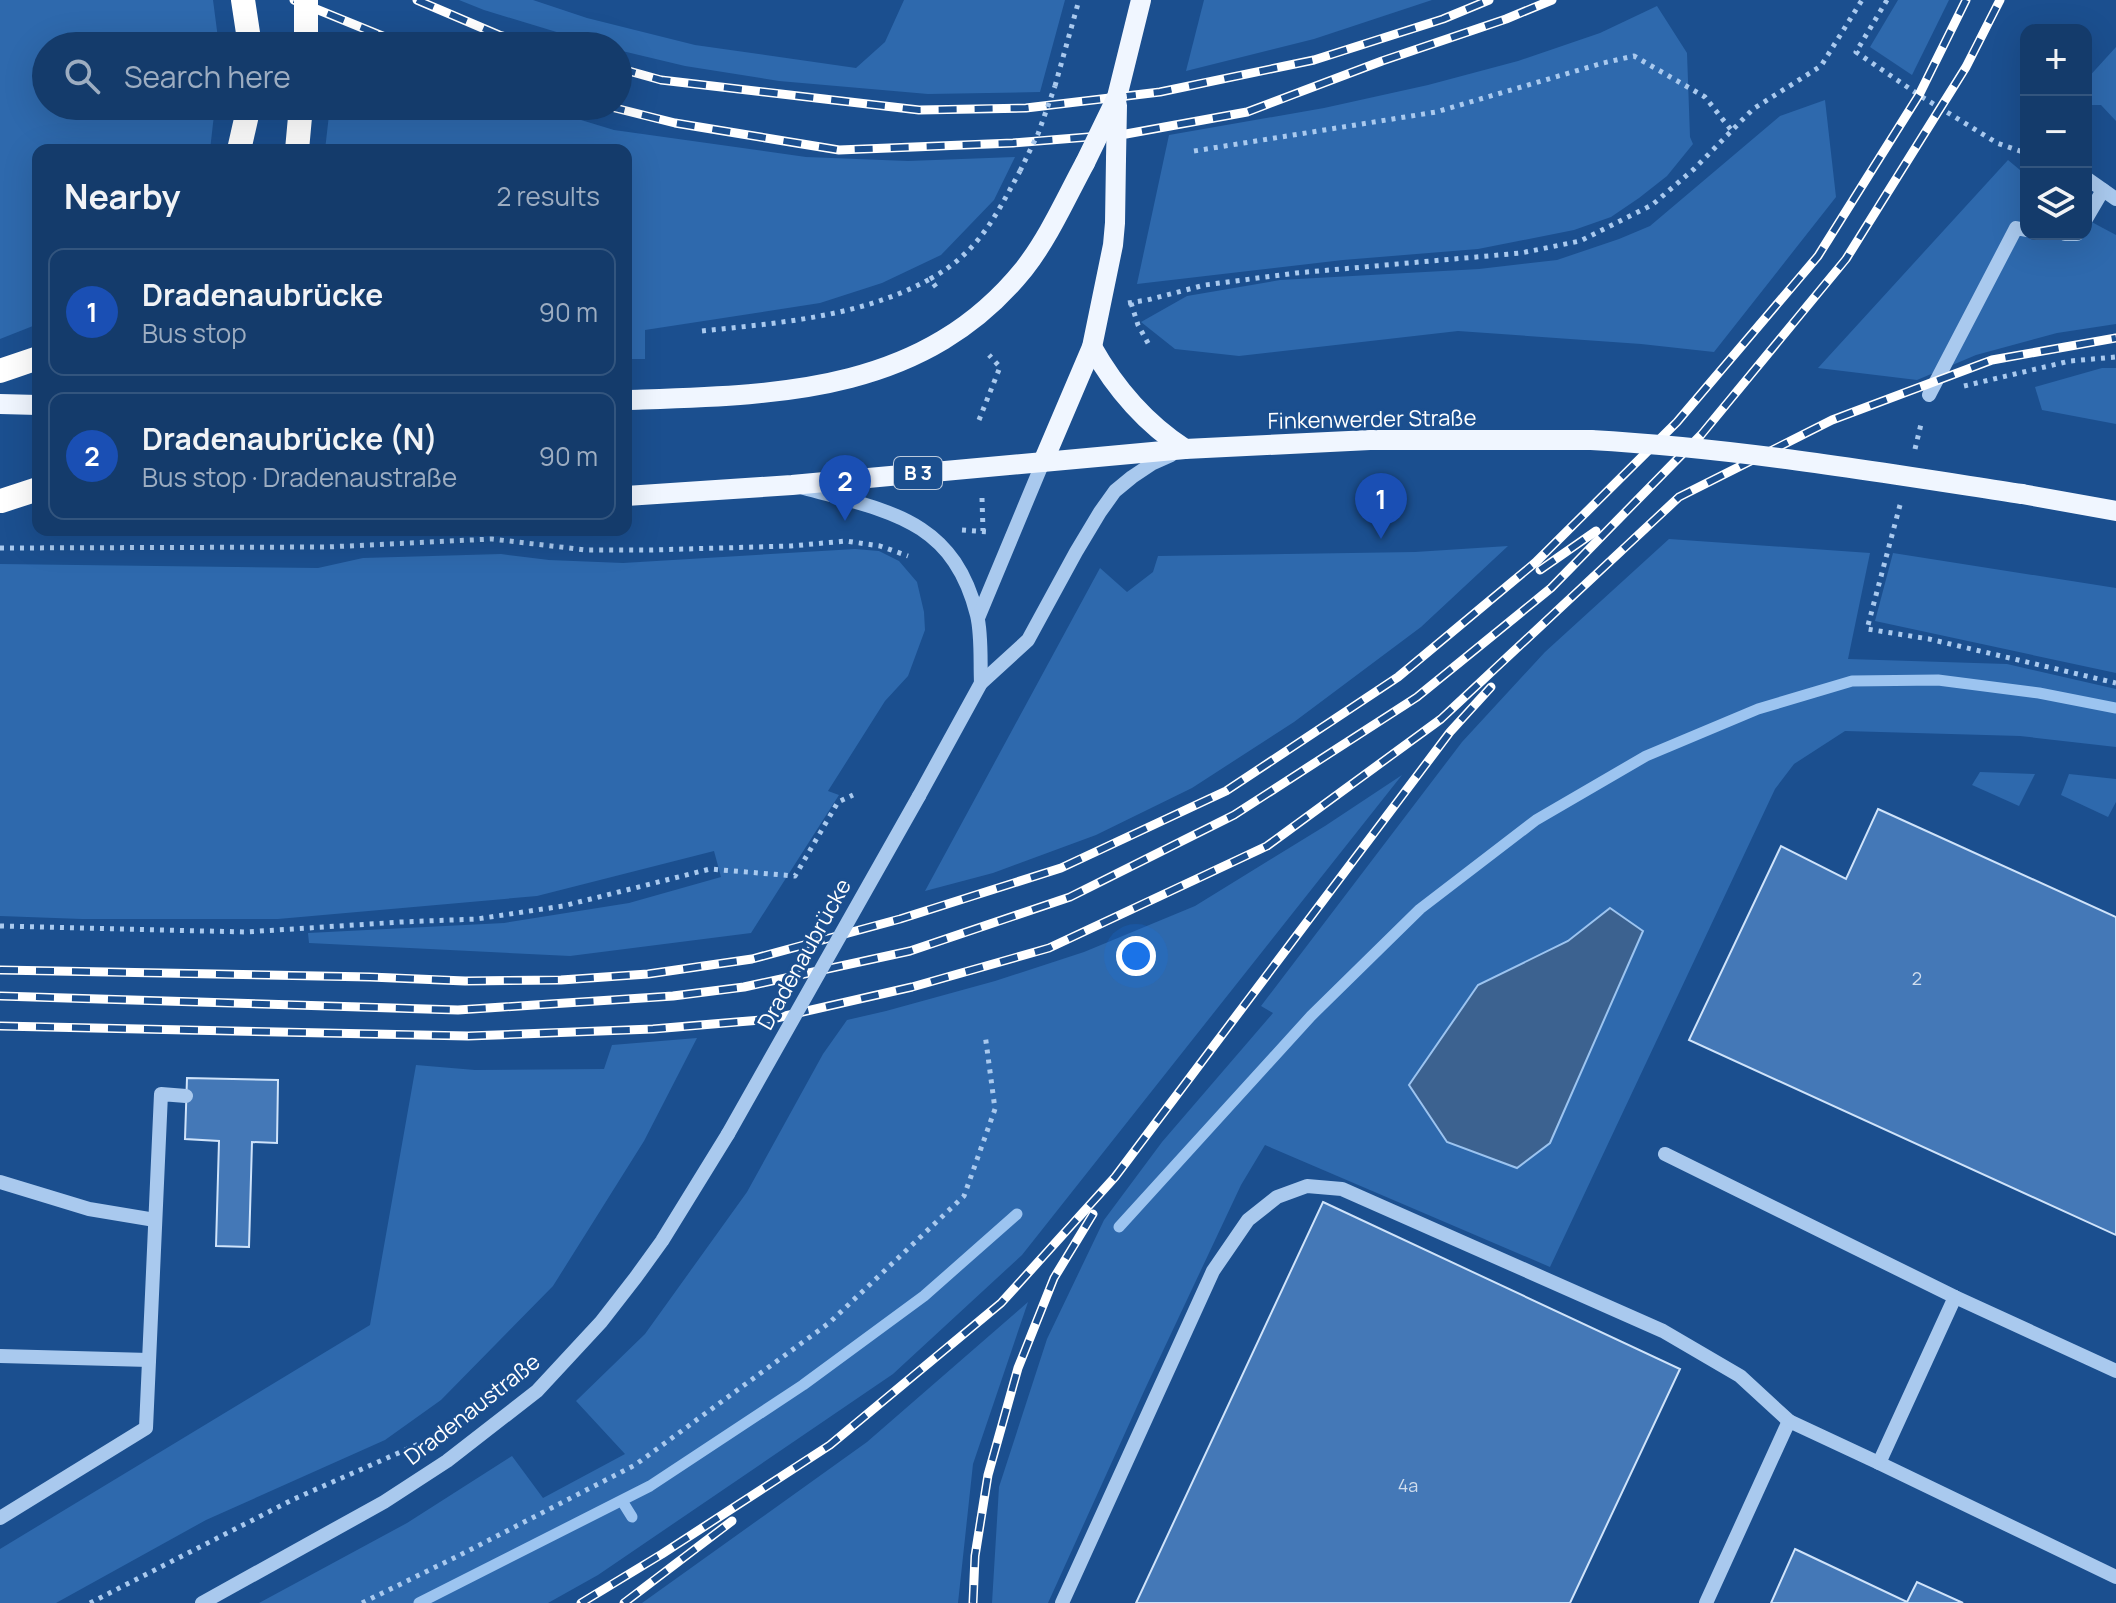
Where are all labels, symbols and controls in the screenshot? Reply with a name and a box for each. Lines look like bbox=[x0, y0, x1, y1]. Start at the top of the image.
map controls bbox=[2020, 24, 2092, 240]
button: + bbox=[2020, 24, 2092, 96]
search box bbox=[32, 32, 632, 120]
icon: search bbox=[60, 54, 104, 98]
text: Search here bbox=[124, 56, 291, 97]
button: − bbox=[2020, 96, 2092, 168]
button: layers bbox=[2020, 168, 2092, 240]
text: Nearby bbox=[64, 173, 180, 219]
text: 2 results bbox=[496, 178, 600, 214]
text: Dradenaubrücke bbox=[142, 274, 383, 315]
text: 1 bbox=[86, 294, 98, 330]
text: 90 m bbox=[539, 294, 598, 330]
text: Bus stop bbox=[142, 315, 247, 351]
street label: Finkenwerder Straße bbox=[1267, 402, 1477, 436]
text: Dradenaubrücke (N) bbox=[142, 418, 438, 459]
text: 2 bbox=[84, 438, 100, 474]
text: 90 m bbox=[539, 438, 598, 474]
pin: 2 bbox=[819, 455, 871, 521]
road number: B 3 bbox=[894, 457, 942, 489]
text: Bus stop · Dradenaustraße bbox=[142, 459, 457, 495]
pin: 1 bbox=[1355, 473, 1407, 539]
street label: Dradenaubrücke bbox=[750, 873, 858, 1035]
your location bbox=[1116, 936, 1156, 976]
house number: 2 bbox=[1912, 966, 1922, 990]
street label: Dradenaustraße bbox=[398, 1346, 546, 1471]
house number: 4a bbox=[1398, 1473, 1418, 1497]

